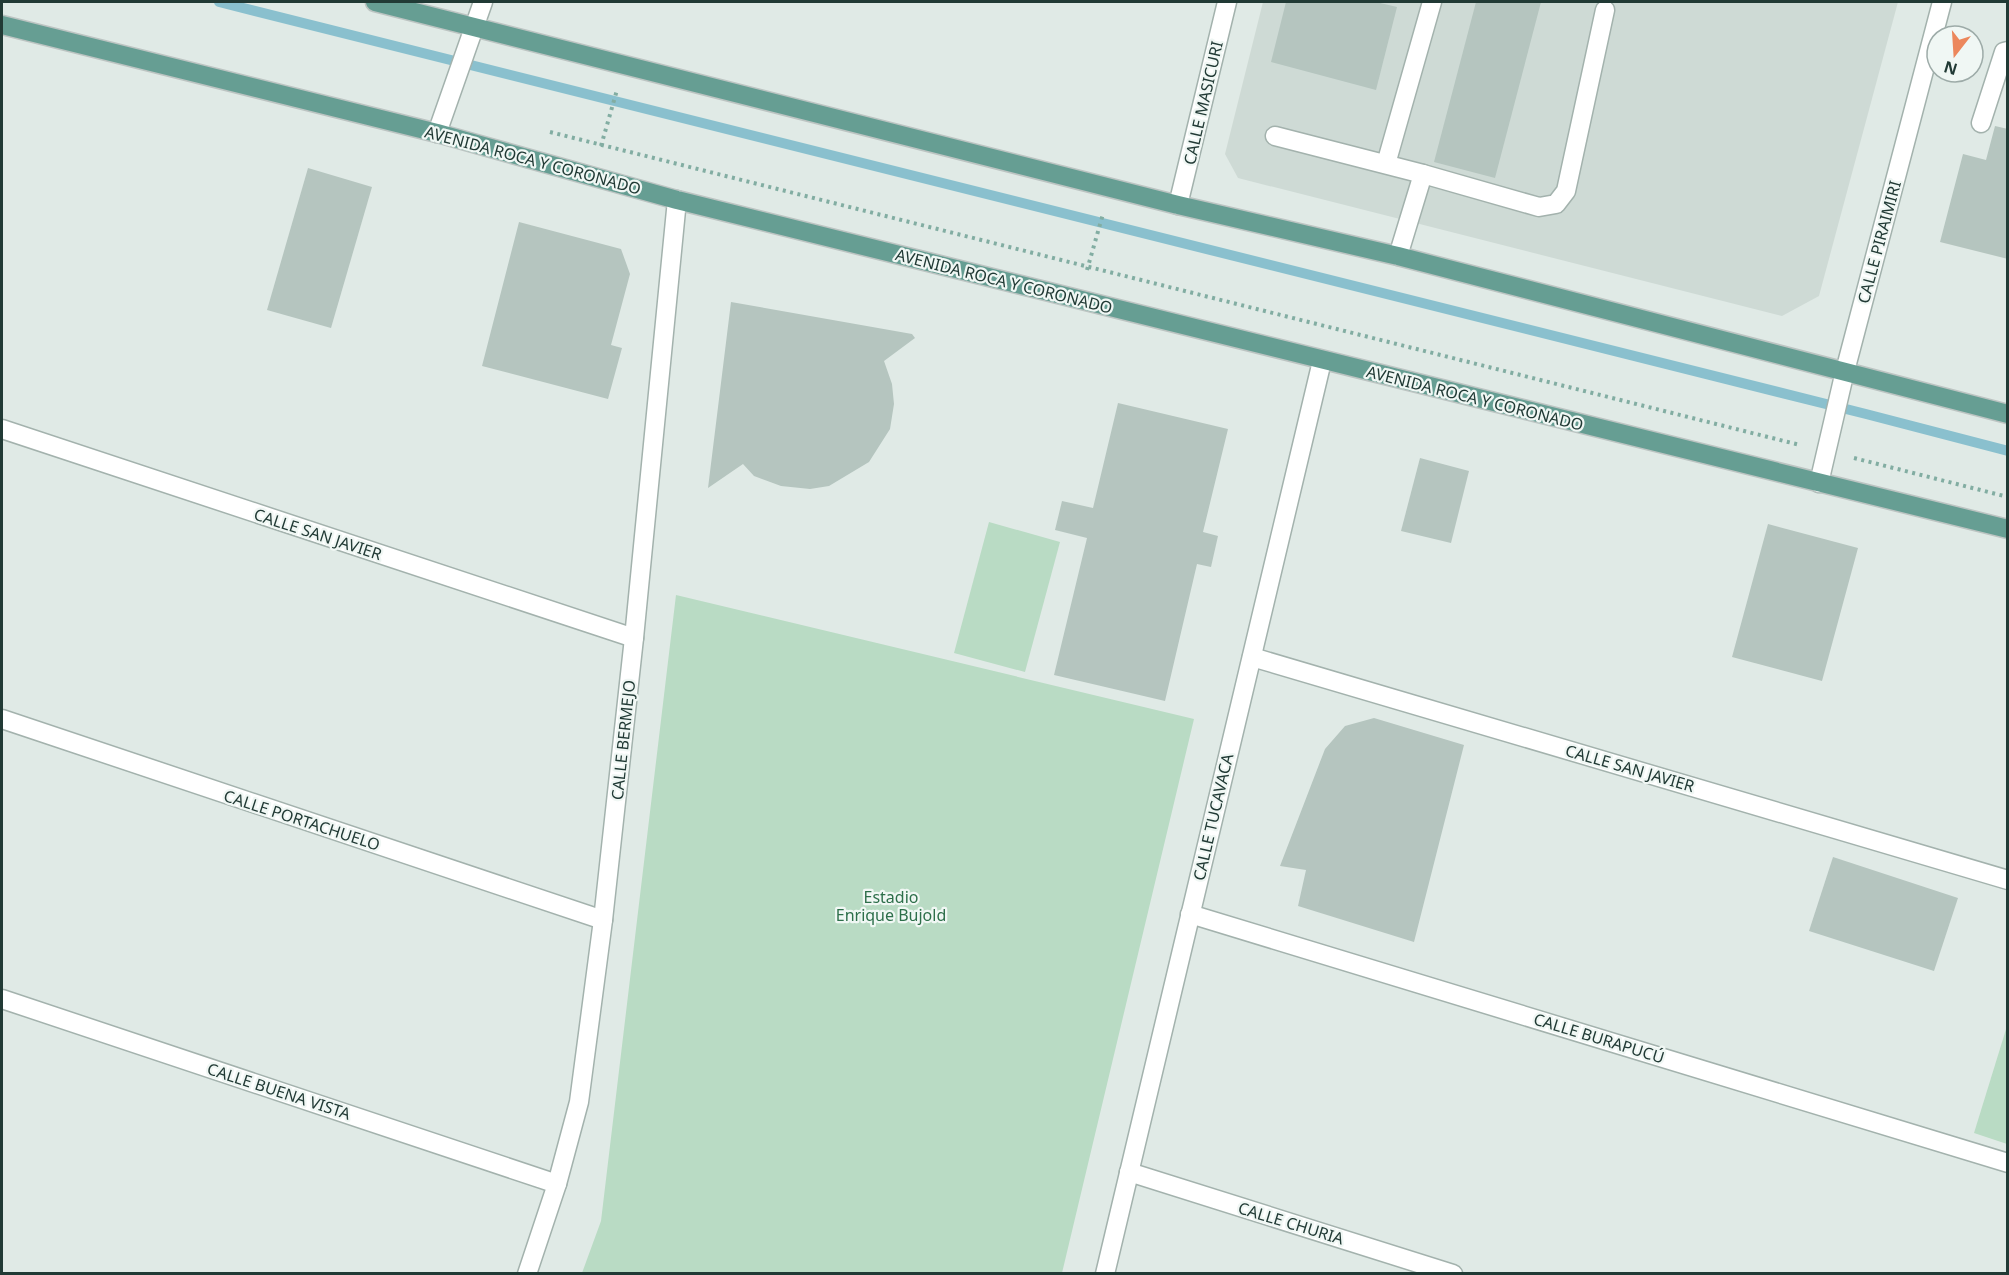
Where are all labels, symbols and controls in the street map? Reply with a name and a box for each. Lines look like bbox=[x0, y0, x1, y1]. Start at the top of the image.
north arrow bbox=[1925, 24, 1985, 84]
street label: CALLE MASICURI bbox=[1178, 39, 1228, 167]
text: N bbox=[1941, 56, 1960, 81]
street label: AVENIDA ROCA Y CORONADO bbox=[423, 121, 643, 199]
street label: CALLE PIRAIMIRI bbox=[1852, 178, 1906, 306]
street label: AVENIDA ROCA Y CORONADO bbox=[893, 243, 1115, 319]
street label: AVENIDA ROCA Y CORONADO bbox=[1364, 360, 1586, 436]
street label: CALLE SAN JAVIER bbox=[251, 503, 385, 565]
street label: CALLE BERMEJO bbox=[606, 679, 640, 801]
street label: CALLE SAN JAVIER bbox=[1563, 739, 1697, 797]
street label: CALLE TUCAVACA bbox=[1188, 751, 1238, 883]
street label: CALLE PORTACHUELO bbox=[221, 784, 383, 856]
park label: Estadio Enrique Bujold bbox=[836, 886, 946, 926]
street label: CALLE BURAPUCÚ bbox=[1531, 1008, 1667, 1068]
street label: CALLE BUENA VISTA bbox=[205, 1057, 354, 1125]
street label: CALLE CHURIA bbox=[1235, 1196, 1347, 1250]

